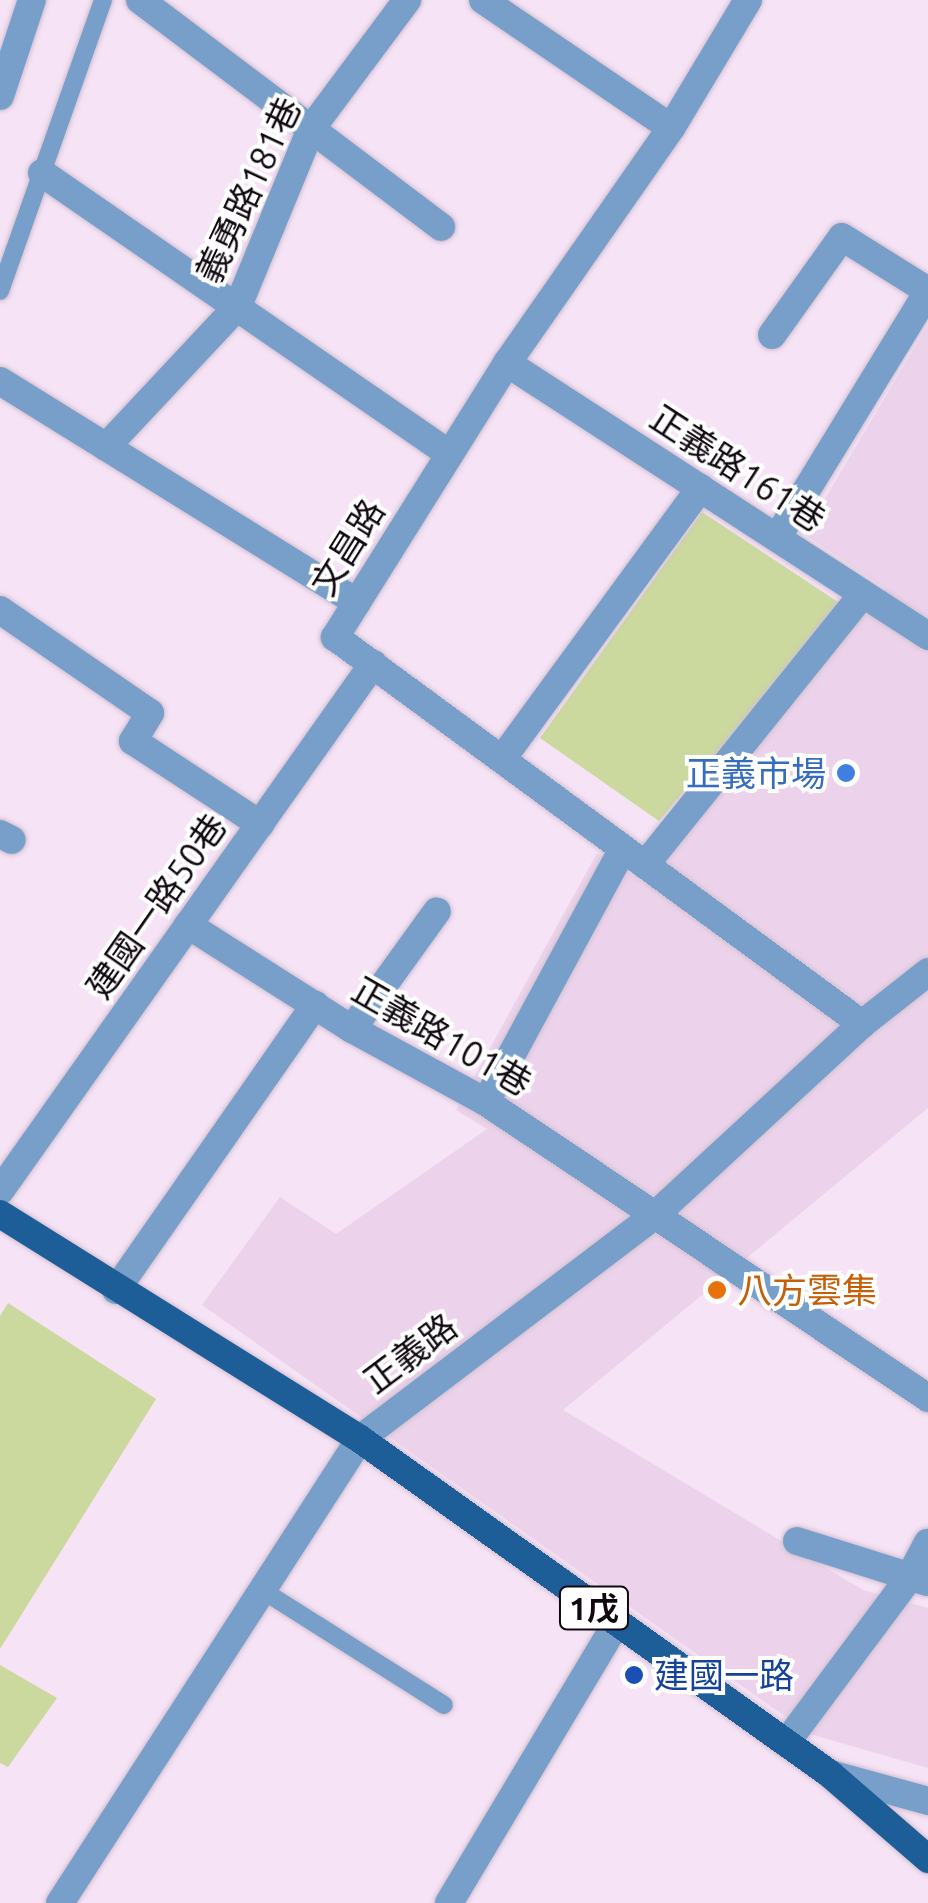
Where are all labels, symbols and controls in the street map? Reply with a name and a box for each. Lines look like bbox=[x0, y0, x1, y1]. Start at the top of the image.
street label: 義勇路181巷 bbox=[187, 91, 309, 289]
street label: 正義路161巷 bbox=[643, 396, 833, 540]
street label: 文昌路 bbox=[301, 491, 393, 603]
place label: 正義市場 bbox=[686, 752, 826, 794]
marker: 正義市場 bbox=[835, 762, 857, 784]
street label: 建國一路50巷 bbox=[77, 806, 235, 1006]
street label: 正義路101巷 bbox=[345, 968, 539, 1104]
place label: 八方雲集 bbox=[737, 1269, 877, 1311]
marker: 八方雲集 bbox=[706, 1279, 728, 1301]
street label: 正義路 bbox=[355, 1305, 465, 1401]
road number: 1戊 bbox=[556, 1581, 632, 1635]
place label: 建國一路 bbox=[654, 1654, 794, 1696]
marker: 建國一路 bbox=[623, 1664, 645, 1686]

